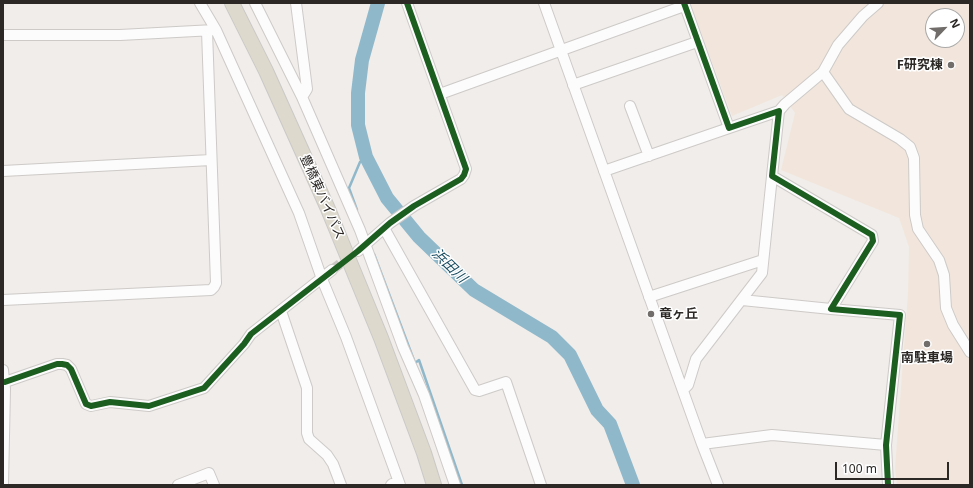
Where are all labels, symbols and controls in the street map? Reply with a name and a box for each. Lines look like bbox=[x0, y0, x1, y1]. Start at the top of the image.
north arrow bbox=[925, 8, 965, 48]
text: N bbox=[947, 16, 964, 30]
place label: F研究棟 bbox=[897, 57, 943, 73]
marker: F研究棟 bbox=[946, 60, 956, 70]
street label: 豊橋東バイパス bbox=[296, 152, 348, 242]
water label: 浜田川 bbox=[428, 245, 470, 287]
place label: 竜ヶ丘 bbox=[659, 306, 698, 322]
marker: 竜ヶ丘 bbox=[646, 309, 656, 319]
marker: 南駐車場 bbox=[922, 339, 932, 349]
place label: 南駐車場 bbox=[901, 350, 953, 366]
scale bar bbox=[837, 454, 951, 480]
text: 100 m bbox=[842, 460, 877, 477]

